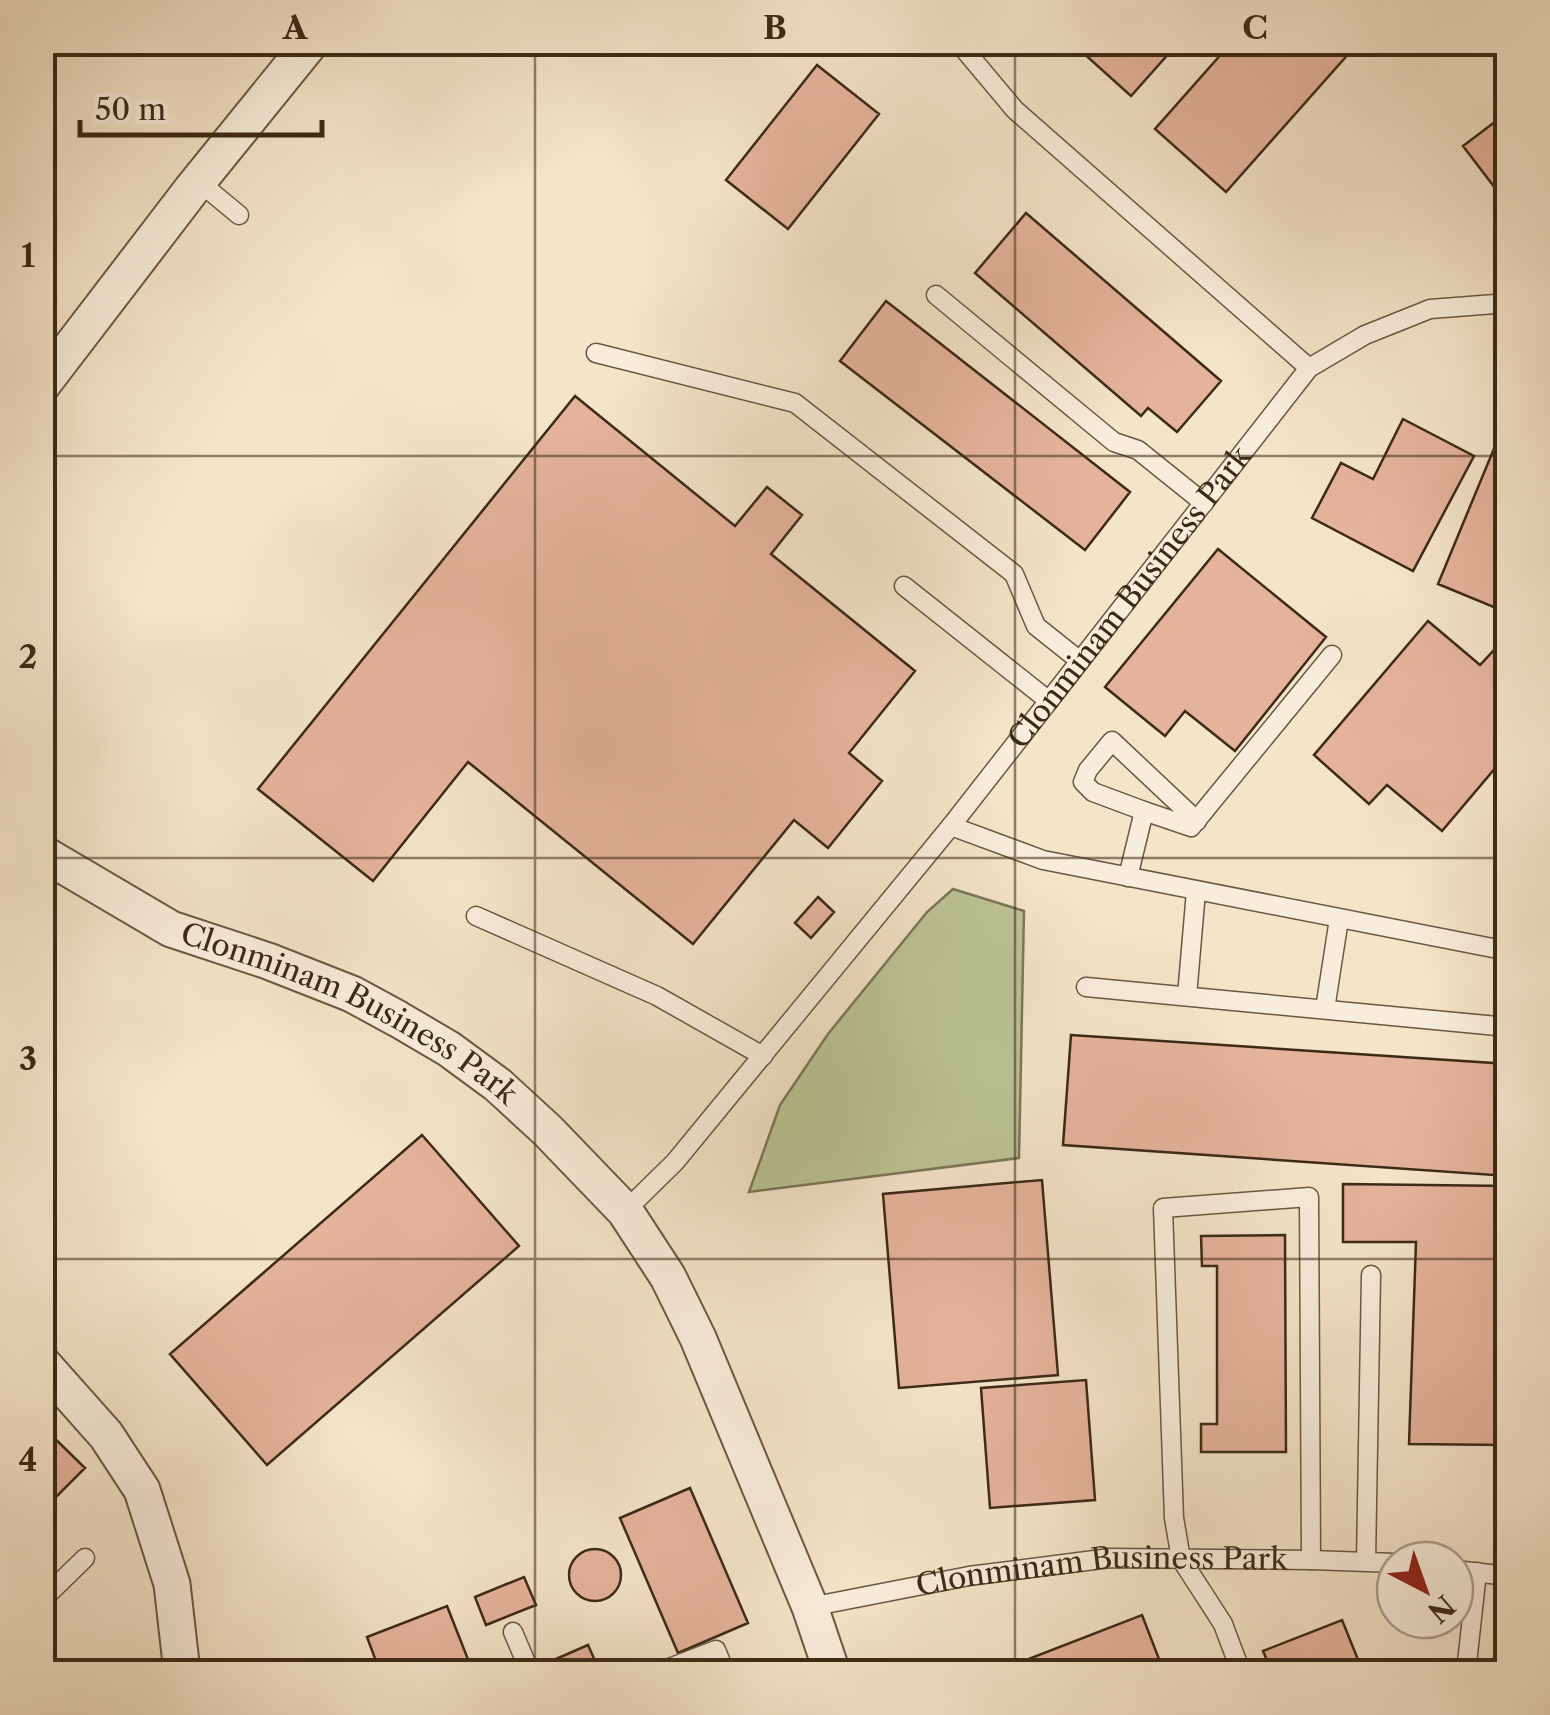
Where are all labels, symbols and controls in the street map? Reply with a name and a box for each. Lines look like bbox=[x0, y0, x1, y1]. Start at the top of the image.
text: A bbox=[282, 8, 309, 47]
text: B bbox=[763, 8, 787, 47]
text: C bbox=[1242, 8, 1268, 47]
scale bar bbox=[80, 75, 322, 137]
text: 50 m bbox=[95, 91, 166, 128]
text: 1 bbox=[21, 236, 36, 275]
street label: Clonminam Business Park bbox=[1000, 437, 1260, 756]
text: 2 bbox=[19, 637, 37, 676]
street label: Clonminam Business Park bbox=[176, 915, 527, 1113]
text: 3 bbox=[19, 1039, 37, 1078]
text: 4 bbox=[19, 1440, 37, 1479]
street label: Clonminam Business Park bbox=[913, 1539, 1289, 1604]
north arrow bbox=[1375, 1540, 1475, 1640]
text: N bbox=[1421, 1588, 1462, 1630]

